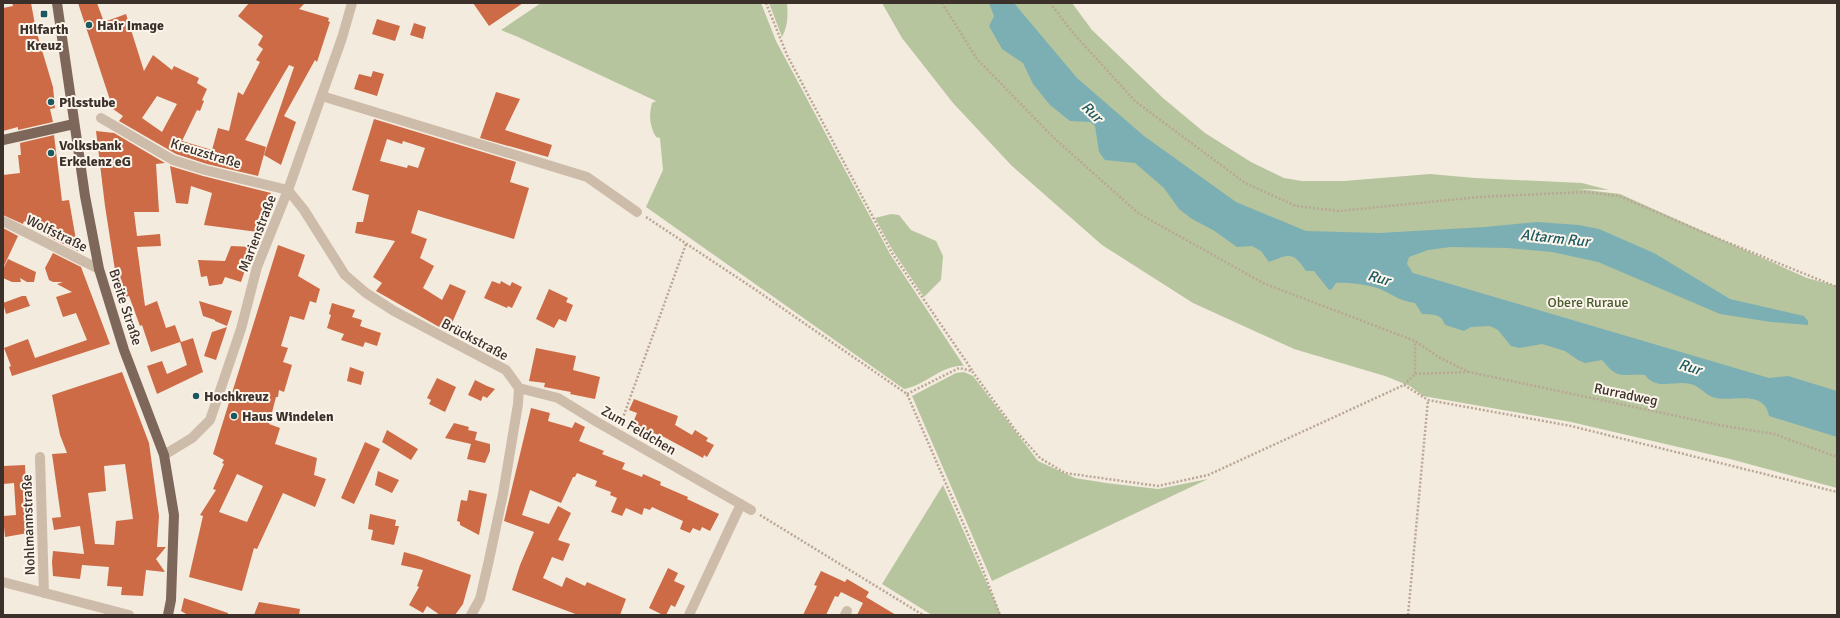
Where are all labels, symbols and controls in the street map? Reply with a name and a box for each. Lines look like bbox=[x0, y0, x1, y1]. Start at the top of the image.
marker: Hilfarth Kreuz bbox=[39, 9, 49, 19]
place label: Hair Image bbox=[97, 17, 164, 34]
marker: Hair Image bbox=[84, 20, 94, 30]
place label: Hilfarth Kreuz bbox=[19, 21, 69, 54]
place label: Pilsstube bbox=[59, 94, 116, 111]
marker: Pilsstube bbox=[46, 97, 56, 107]
water label: Rur bbox=[1078, 98, 1108, 128]
street label: Kreuzstraße bbox=[168, 135, 243, 172]
place label: Volksbank Erkelenz eG bbox=[59, 137, 131, 170]
marker: Volksbank Erkelenz eG bbox=[46, 148, 56, 158]
street label: Marienstraße bbox=[235, 192, 280, 274]
street label: Wolfstraße bbox=[23, 211, 90, 256]
water label: Altarm Rur bbox=[1520, 225, 1593, 251]
water label: Rur bbox=[1366, 266, 1395, 290]
street label: Breite Straße bbox=[105, 267, 146, 348]
park label: Obere Ruraue bbox=[1547, 294, 1629, 311]
street label: Brückstraße bbox=[438, 315, 511, 364]
water label: Rur bbox=[1677, 355, 1706, 380]
street label: Rurradweg bbox=[1592, 379, 1659, 410]
place label: Hochkreuz bbox=[204, 388, 269, 405]
marker: Hochkreuz bbox=[191, 391, 201, 401]
street label: Zum Feldchen bbox=[598, 402, 679, 459]
place label: Haus Windelen bbox=[242, 408, 334, 425]
marker: Haus Windelen bbox=[229, 411, 239, 421]
street label: Nohlmannstraße bbox=[18, 474, 39, 576]

